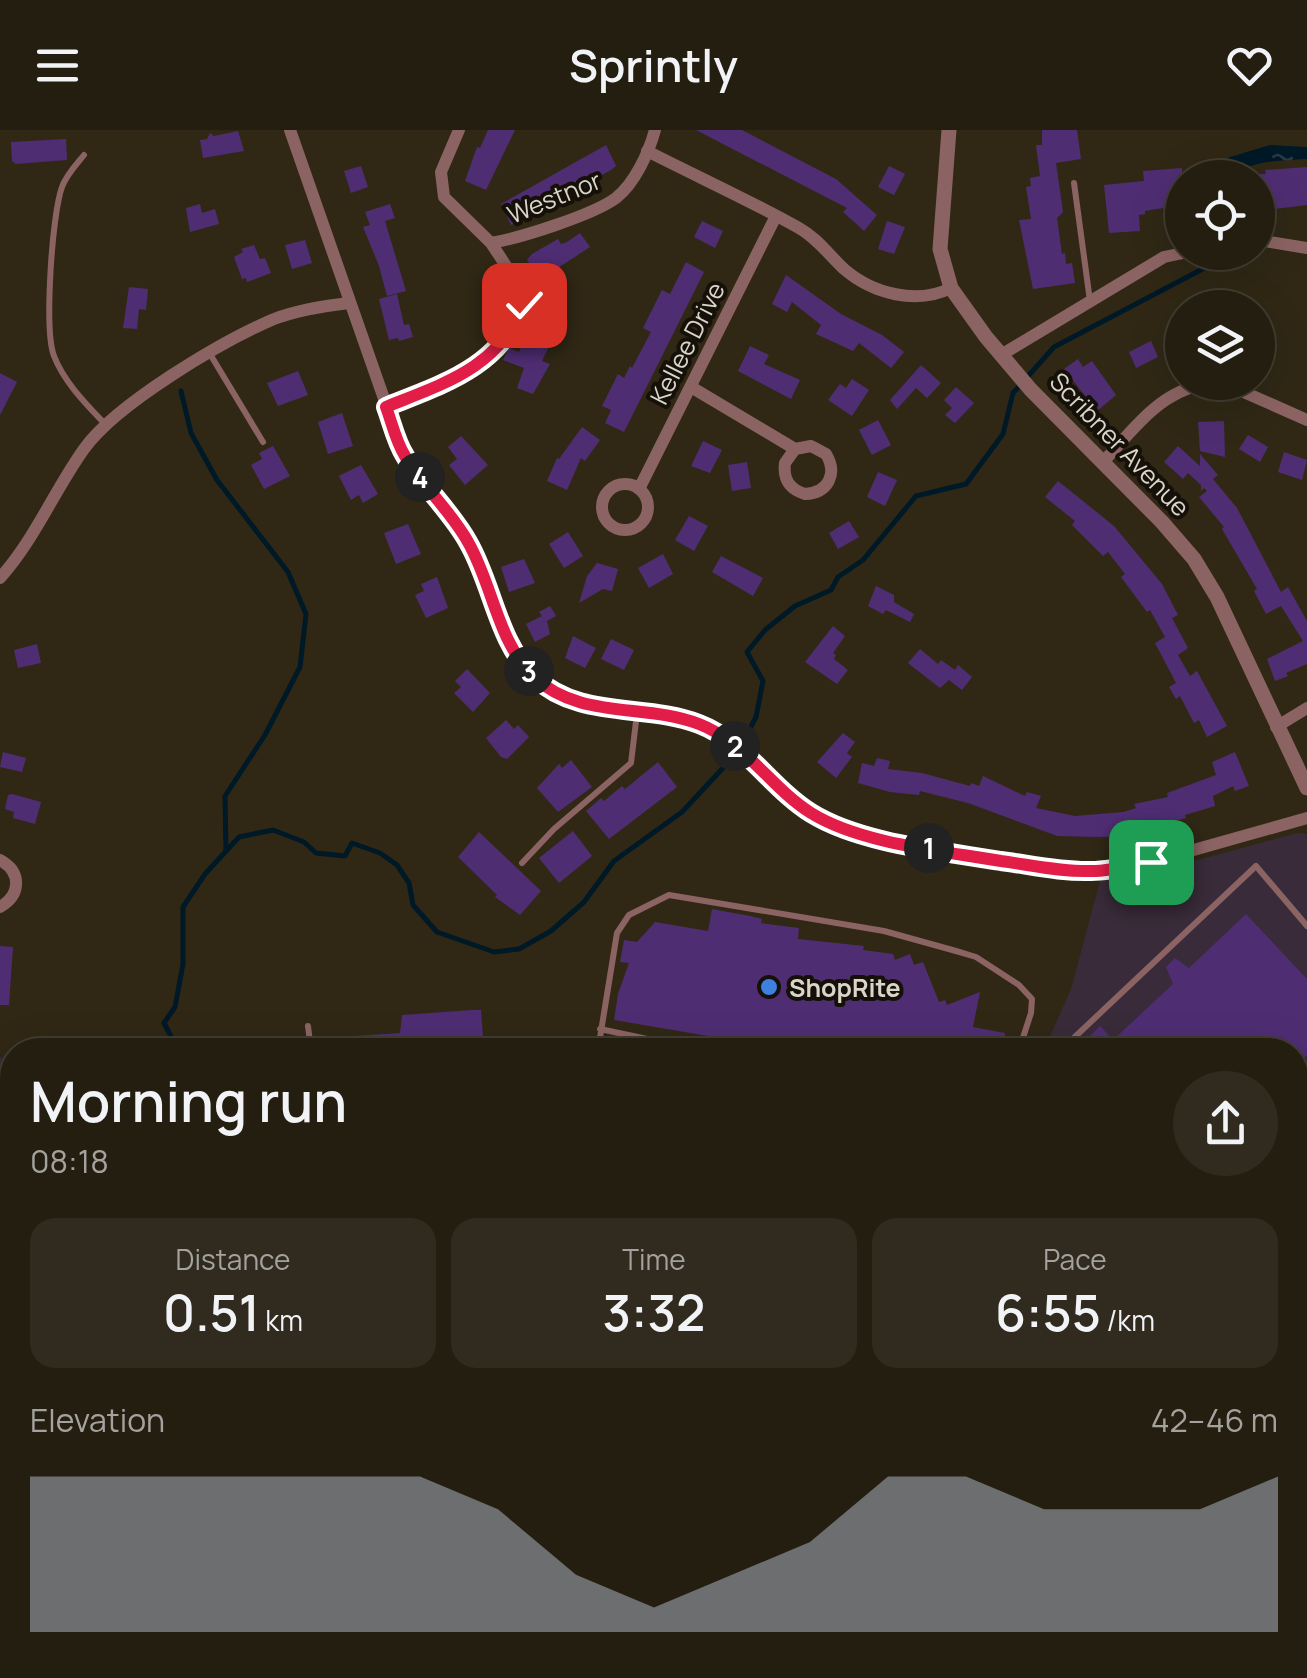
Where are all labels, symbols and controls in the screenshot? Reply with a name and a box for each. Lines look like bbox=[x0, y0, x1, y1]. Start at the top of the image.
text: Sprintly bbox=[569, 34, 738, 96]
icon: menu bbox=[30, 38, 85, 93]
icon: heart bbox=[1222, 38, 1277, 93]
map controls bbox=[1165, 160, 1275, 400]
button: locate bbox=[1165, 160, 1275, 270]
street label: Westnor bbox=[502, 162, 606, 232]
pin bbox=[482, 263, 567, 348]
street label: Kellee Drive bbox=[641, 276, 733, 410]
icon: check bbox=[497, 278, 552, 333]
button: layers bbox=[1165, 290, 1275, 400]
street label: Scribner Avenue bbox=[1042, 364, 1198, 524]
pin: 4 bbox=[395, 452, 445, 502]
text: 4 bbox=[411, 458, 429, 496]
pin: 3 bbox=[504, 646, 554, 696]
text: 3 bbox=[521, 652, 537, 690]
pin: 2 bbox=[710, 721, 760, 771]
text: 2 bbox=[727, 727, 743, 765]
pin bbox=[1109, 820, 1194, 905]
pin: 1 bbox=[904, 823, 954, 873]
text: 1 bbox=[923, 829, 935, 867]
icon: arrive bbox=[1124, 835, 1179, 890]
place label: ShopRite bbox=[789, 970, 901, 1005]
marker: ShopRite bbox=[758, 976, 780, 998]
text: Morning run bbox=[30, 1063, 347, 1139]
button: share bbox=[1173, 1071, 1278, 1176]
text: 08:18 bbox=[30, 1139, 109, 1183]
text: Distance bbox=[176, 1240, 290, 1278]
text: Time bbox=[622, 1240, 686, 1278]
text: Pace bbox=[1043, 1240, 1107, 1278]
text: 0.51 bbox=[163, 1278, 260, 1346]
text: 3:32 bbox=[603, 1278, 705, 1346]
text: 6:55 bbox=[995, 1278, 1101, 1346]
text: km bbox=[260, 1301, 303, 1339]
text: /km bbox=[1101, 1301, 1155, 1339]
text: Elevation bbox=[30, 1398, 165, 1442]
text: 42–46 m bbox=[1151, 1398, 1278, 1442]

